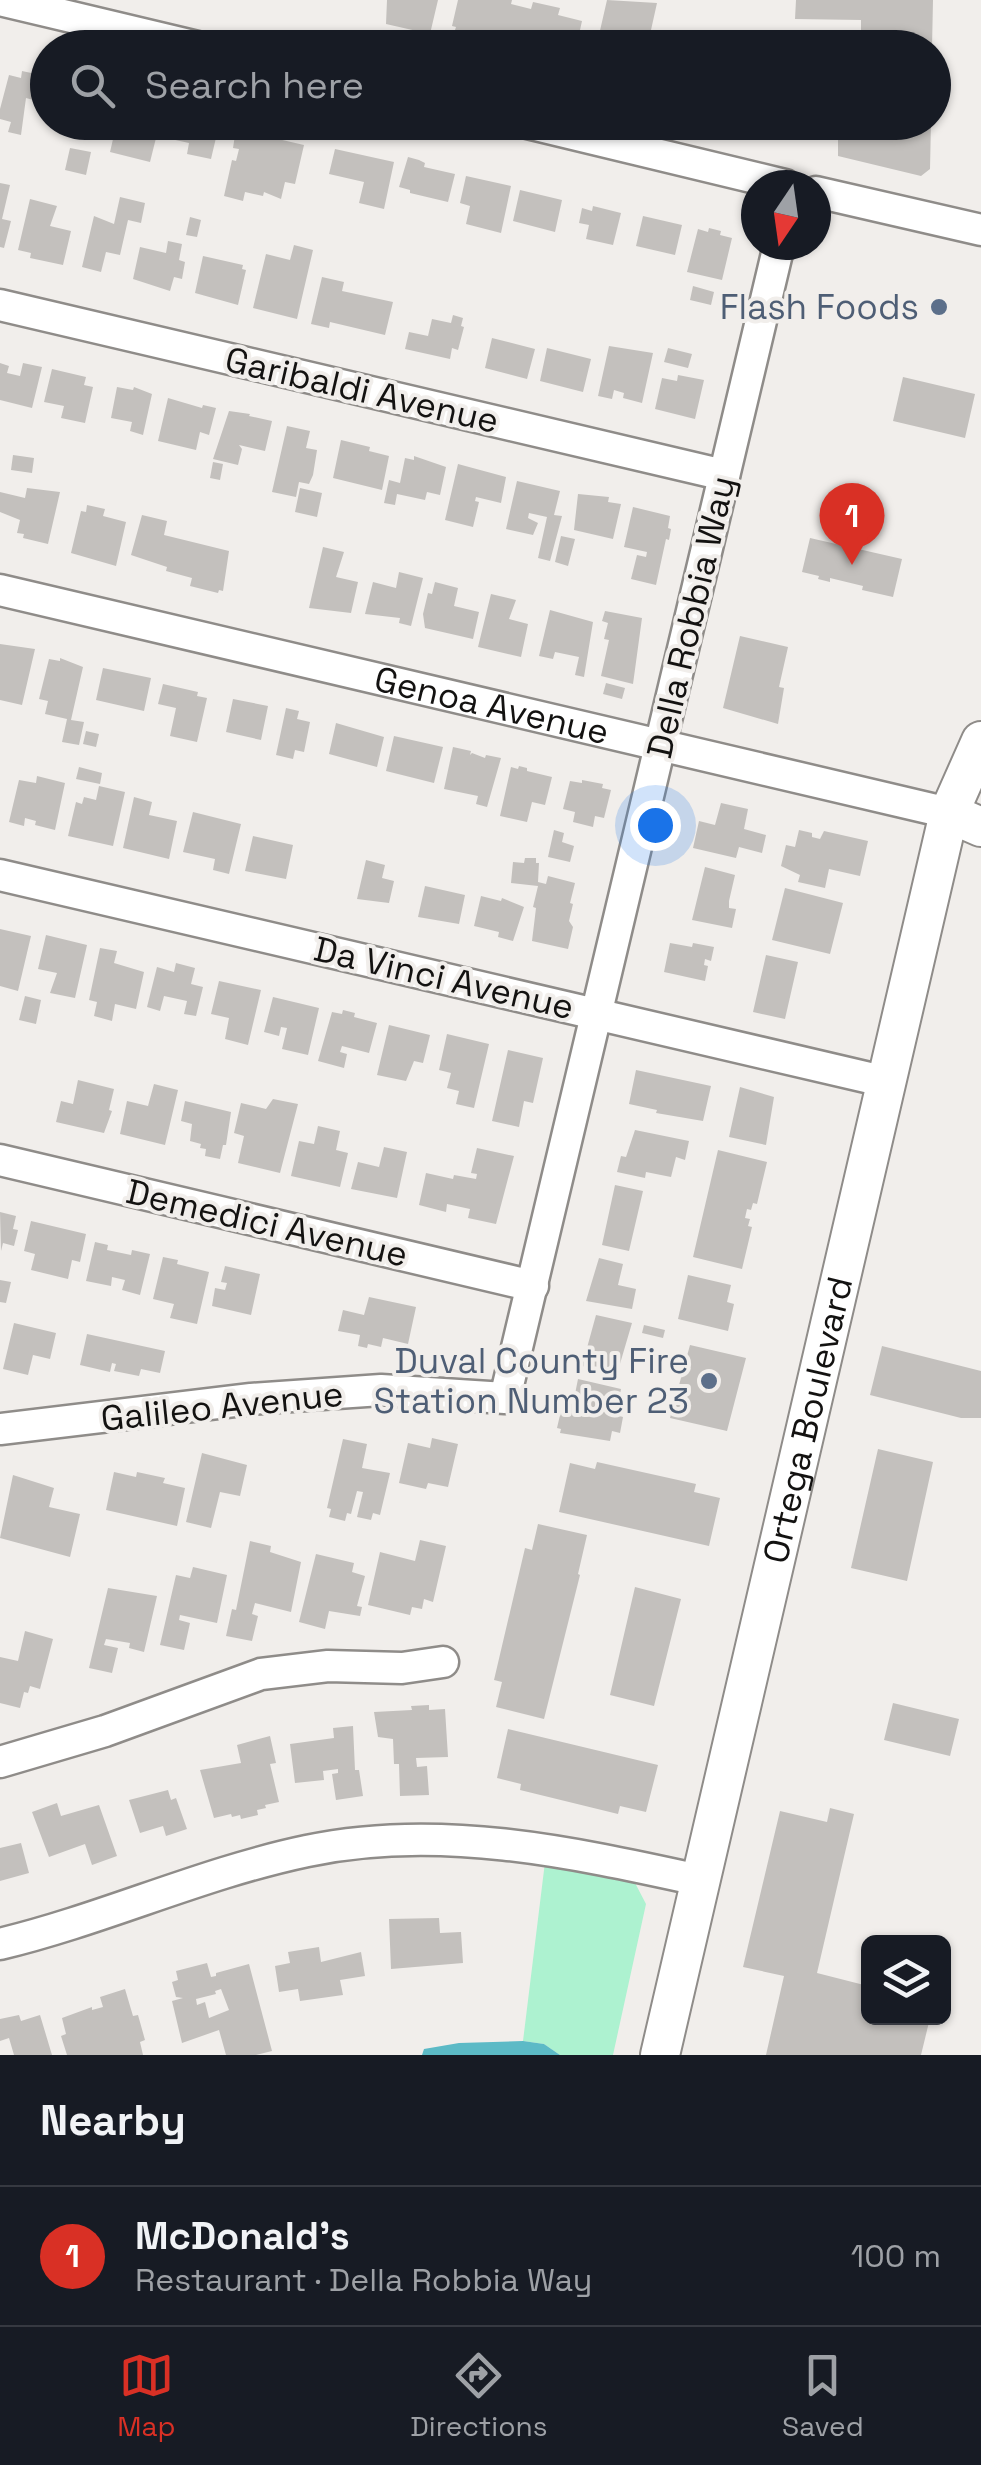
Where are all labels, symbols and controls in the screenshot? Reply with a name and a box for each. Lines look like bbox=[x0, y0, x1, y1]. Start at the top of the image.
search box bbox=[30, 30, 951, 140]
icon: search bbox=[65, 58, 120, 113]
text: Search here bbox=[145, 61, 364, 109]
north arrow bbox=[741, 170, 831, 260]
place label: Flash Foods bbox=[720, 285, 919, 329]
marker: Flash Foods bbox=[928, 296, 950, 318]
street label: Garibaldi Avenue bbox=[221, 337, 503, 443]
street label: Della Robbia Way bbox=[637, 472, 745, 762]
pin: 1 bbox=[820, 482, 884, 565]
street label: Genoa Avenue bbox=[370, 657, 613, 754]
your location bbox=[630, 800, 681, 851]
street label: Da Vinci Avenue bbox=[310, 927, 578, 1029]
street label: Demedici Avenue bbox=[122, 1169, 412, 1277]
street label: Ortega Boulevard bbox=[753, 1272, 862, 1568]
place label: Duval County Fire Station Number 23 bbox=[373, 1339, 689, 1423]
marker: Duval County Fire Station Number 23 bbox=[698, 1370, 720, 1392]
street label: Galileo Avenue bbox=[99, 1371, 345, 1441]
map controls bbox=[861, 1935, 951, 2025]
button: layers bbox=[861, 1935, 951, 2025]
text: Nearby bbox=[40, 2094, 186, 2147]
text: McDonald's bbox=[135, 2212, 350, 2260]
text: 1 bbox=[65, 2236, 80, 2276]
text: 100 m bbox=[851, 2236, 941, 2276]
text: Restaurant · Della Robbia Way bbox=[135, 2260, 592, 2300]
tab: Map bbox=[117, 2348, 176, 2444]
tab: Directions bbox=[410, 2348, 547, 2444]
tab: Saved bbox=[782, 2348, 864, 2444]

